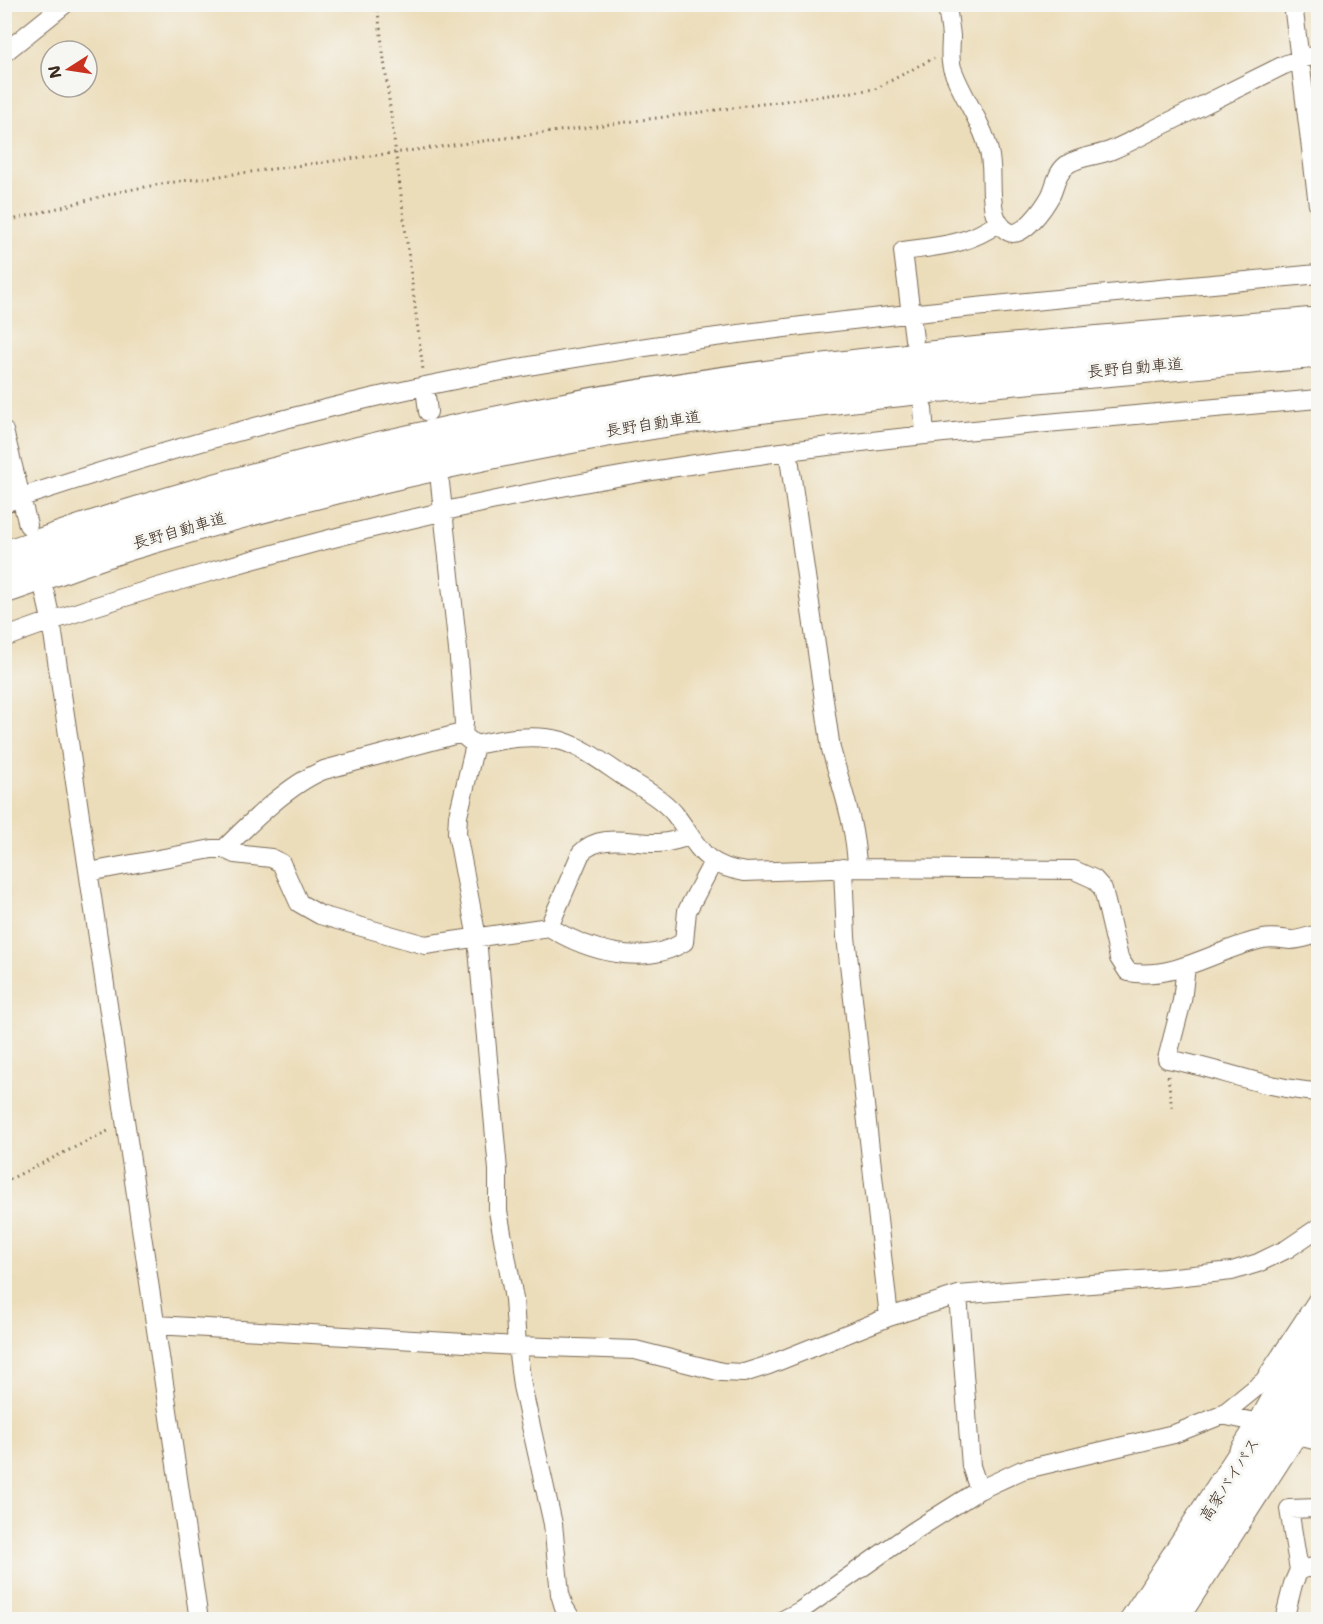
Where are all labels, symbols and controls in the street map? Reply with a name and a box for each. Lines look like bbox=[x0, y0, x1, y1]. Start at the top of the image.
north arrow bbox=[39, 39, 99, 99]
text: N bbox=[43, 64, 66, 80]
street label: 長野自動車道 bbox=[1086, 353, 1184, 382]
street label: 長野自動車道 bbox=[604, 406, 702, 441]
street label: 長野自動車道 bbox=[130, 507, 228, 554]
street label: 高家バイパス bbox=[1195, 1433, 1264, 1525]

